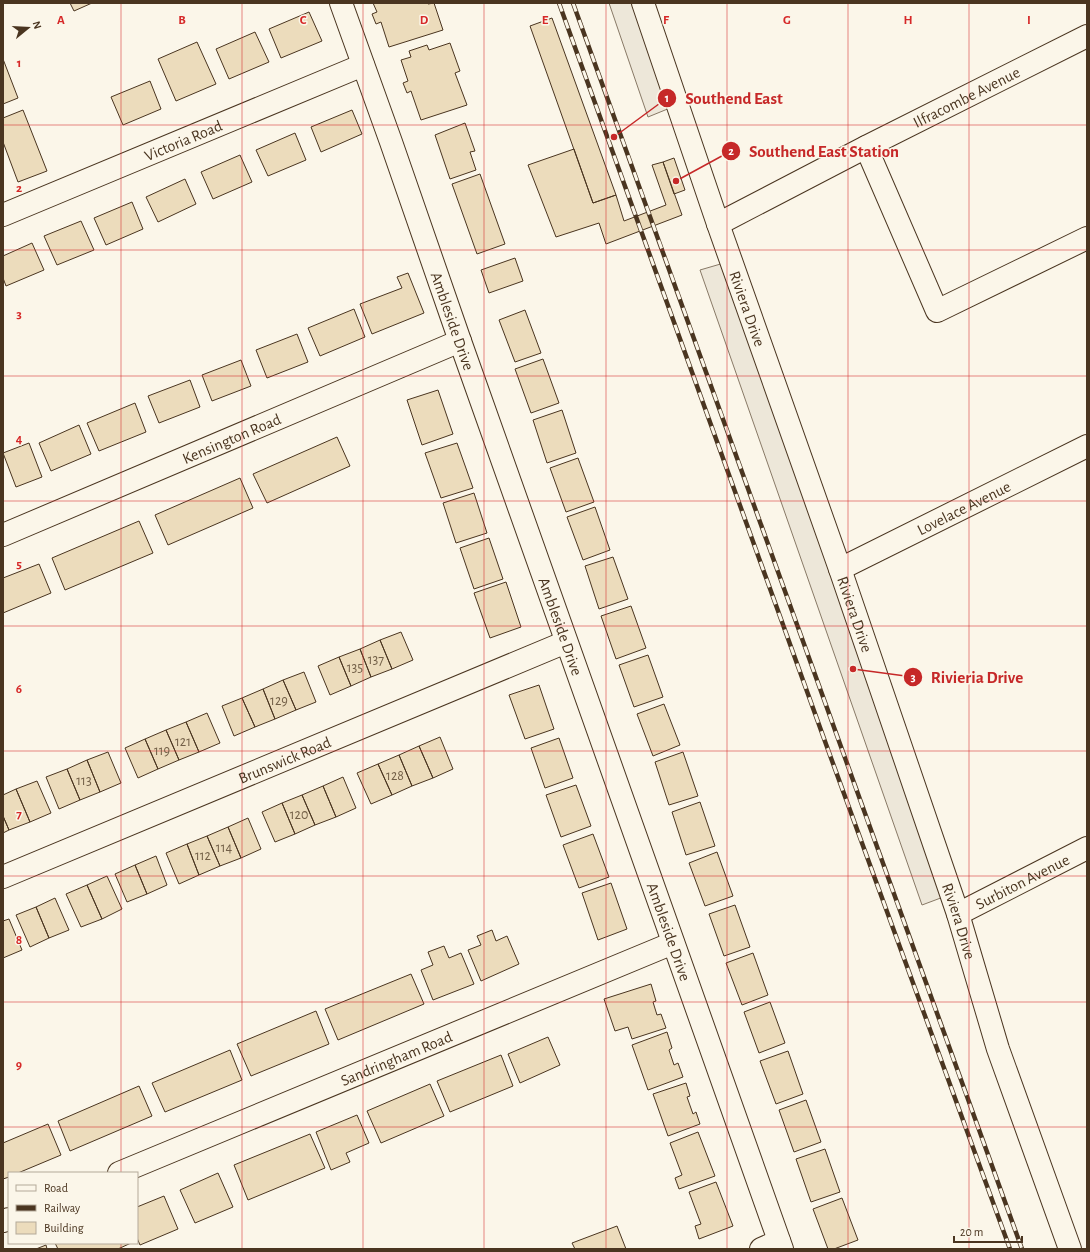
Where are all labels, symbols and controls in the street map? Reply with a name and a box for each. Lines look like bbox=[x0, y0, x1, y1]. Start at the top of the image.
north arrow bbox=[8, 8, 48, 48]
text: A bbox=[57, 14, 65, 27]
text: B bbox=[178, 14, 186, 27]
text: C bbox=[300, 14, 307, 27]
text: D bbox=[420, 14, 429, 27]
text: E bbox=[542, 14, 549, 27]
text: F bbox=[663, 14, 670, 27]
text: G bbox=[783, 14, 791, 27]
text: H bbox=[903, 14, 913, 27]
text: I bbox=[1027, 14, 1031, 27]
text: N bbox=[31, 20, 43, 30]
text: 1 bbox=[17, 57, 21, 70]
street label: Ilfracombe Avenue bbox=[911, 64, 1023, 131]
callout: Southend East bbox=[657, 83, 791, 112]
text: Southend East bbox=[685, 90, 783, 107]
text: 1 bbox=[665, 92, 669, 104]
street label: Victoria Road bbox=[142, 118, 225, 164]
callout: Southend East Station bbox=[721, 137, 907, 166]
text: Southend East Station bbox=[749, 143, 899, 160]
text: 2 bbox=[728, 145, 734, 157]
text: 2 bbox=[16, 182, 22, 195]
street label: Riviera Drive bbox=[726, 269, 768, 349]
street label: Ambleside Drive bbox=[428, 270, 477, 372]
text: 3 bbox=[16, 308, 22, 321]
street label: Kensington Road bbox=[180, 411, 283, 467]
text: 4 bbox=[16, 433, 23, 446]
street label: Lovelace Avenue bbox=[915, 478, 1013, 538]
text: 5 bbox=[16, 558, 22, 571]
street label: Riviera Drive bbox=[834, 574, 875, 654]
street label: Ambleside Drive bbox=[535, 575, 585, 678]
house number: 137 bbox=[368, 653, 384, 667]
house number: 135 bbox=[347, 661, 363, 675]
callout: Rivieria Drive bbox=[903, 662, 1032, 691]
text: Rivieria Drive bbox=[931, 669, 1023, 686]
text: 3 bbox=[910, 671, 916, 683]
text: 6 bbox=[16, 683, 22, 696]
house number: 129 bbox=[270, 694, 288, 708]
street label: Brunswick Road bbox=[236, 734, 333, 787]
house number: 121 bbox=[175, 735, 191, 749]
house number: 119 bbox=[154, 744, 170, 758]
house number: 128 bbox=[386, 769, 404, 783]
house number: 113 bbox=[76, 774, 92, 788]
text: 7 bbox=[16, 808, 22, 821]
house number: 120 bbox=[290, 808, 308, 822]
house number: 114 bbox=[216, 841, 232, 855]
house number: 112 bbox=[195, 849, 211, 863]
street label: Surbiton Avenue bbox=[973, 851, 1072, 913]
street label: Ambleside Drive bbox=[644, 881, 693, 983]
street label: Riviera Drive bbox=[939, 881, 978, 961]
text: 8 bbox=[16, 934, 22, 947]
street label: Sandringham Road bbox=[338, 1029, 454, 1089]
text: 9 bbox=[16, 1059, 22, 1072]
legend bbox=[8, 1172, 138, 1244]
text: Road bbox=[44, 1182, 68, 1194]
text: Railway bbox=[44, 1202, 80, 1215]
scale bar bbox=[954, 1218, 1022, 1244]
text: Building bbox=[44, 1222, 84, 1234]
text: 20 m bbox=[960, 1226, 983, 1238]

